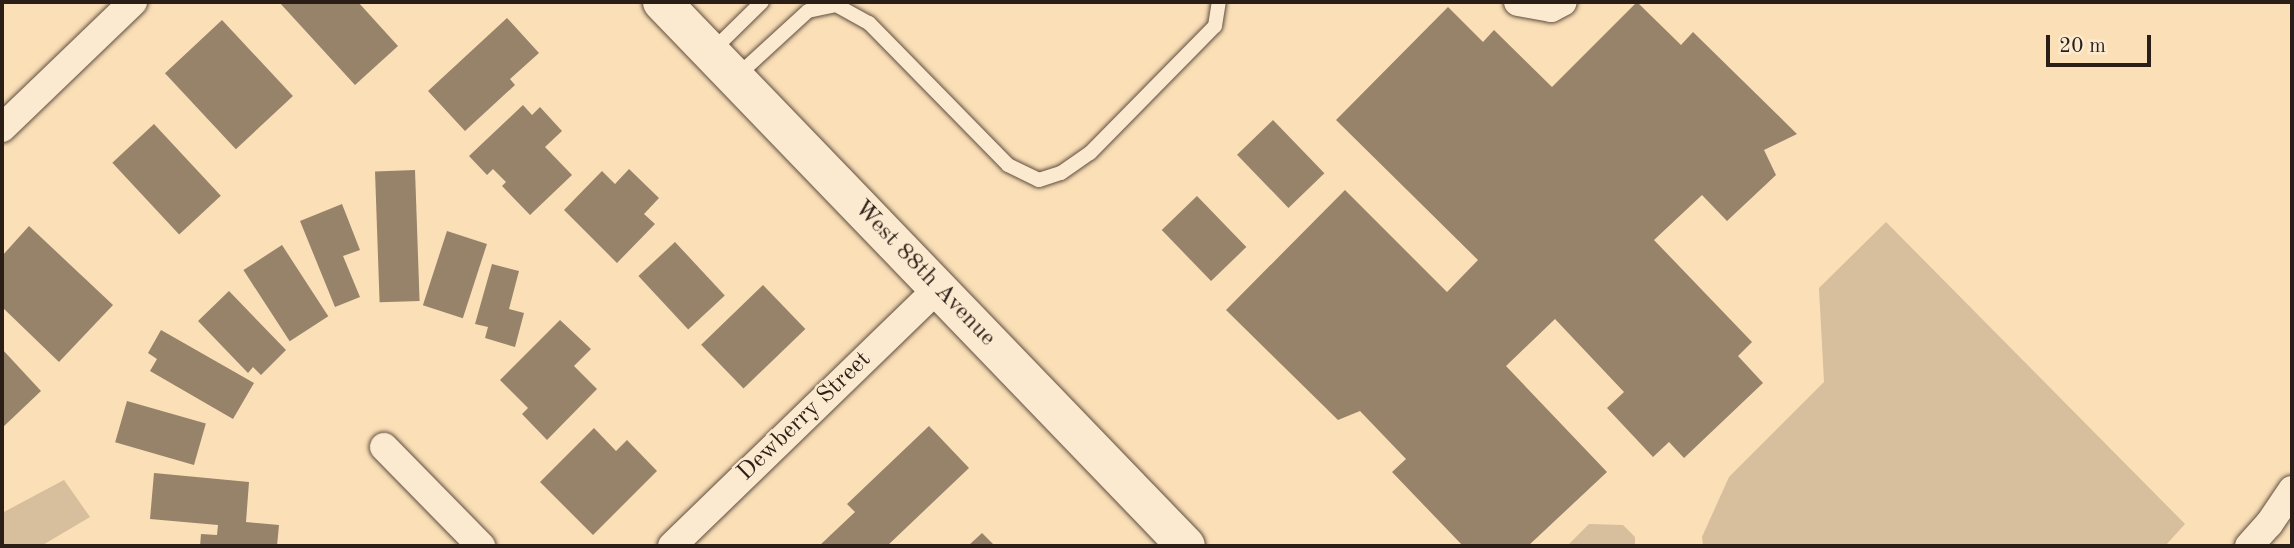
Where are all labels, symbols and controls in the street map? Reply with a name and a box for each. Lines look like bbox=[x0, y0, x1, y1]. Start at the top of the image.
scale bar bbox=[2049, 21, 2154, 65]
text: 20 m bbox=[2059, 36, 2106, 57]
street label: West 88th Avenue bbox=[847, 195, 1001, 353]
street label: Dewberry Street bbox=[732, 346, 878, 488]

